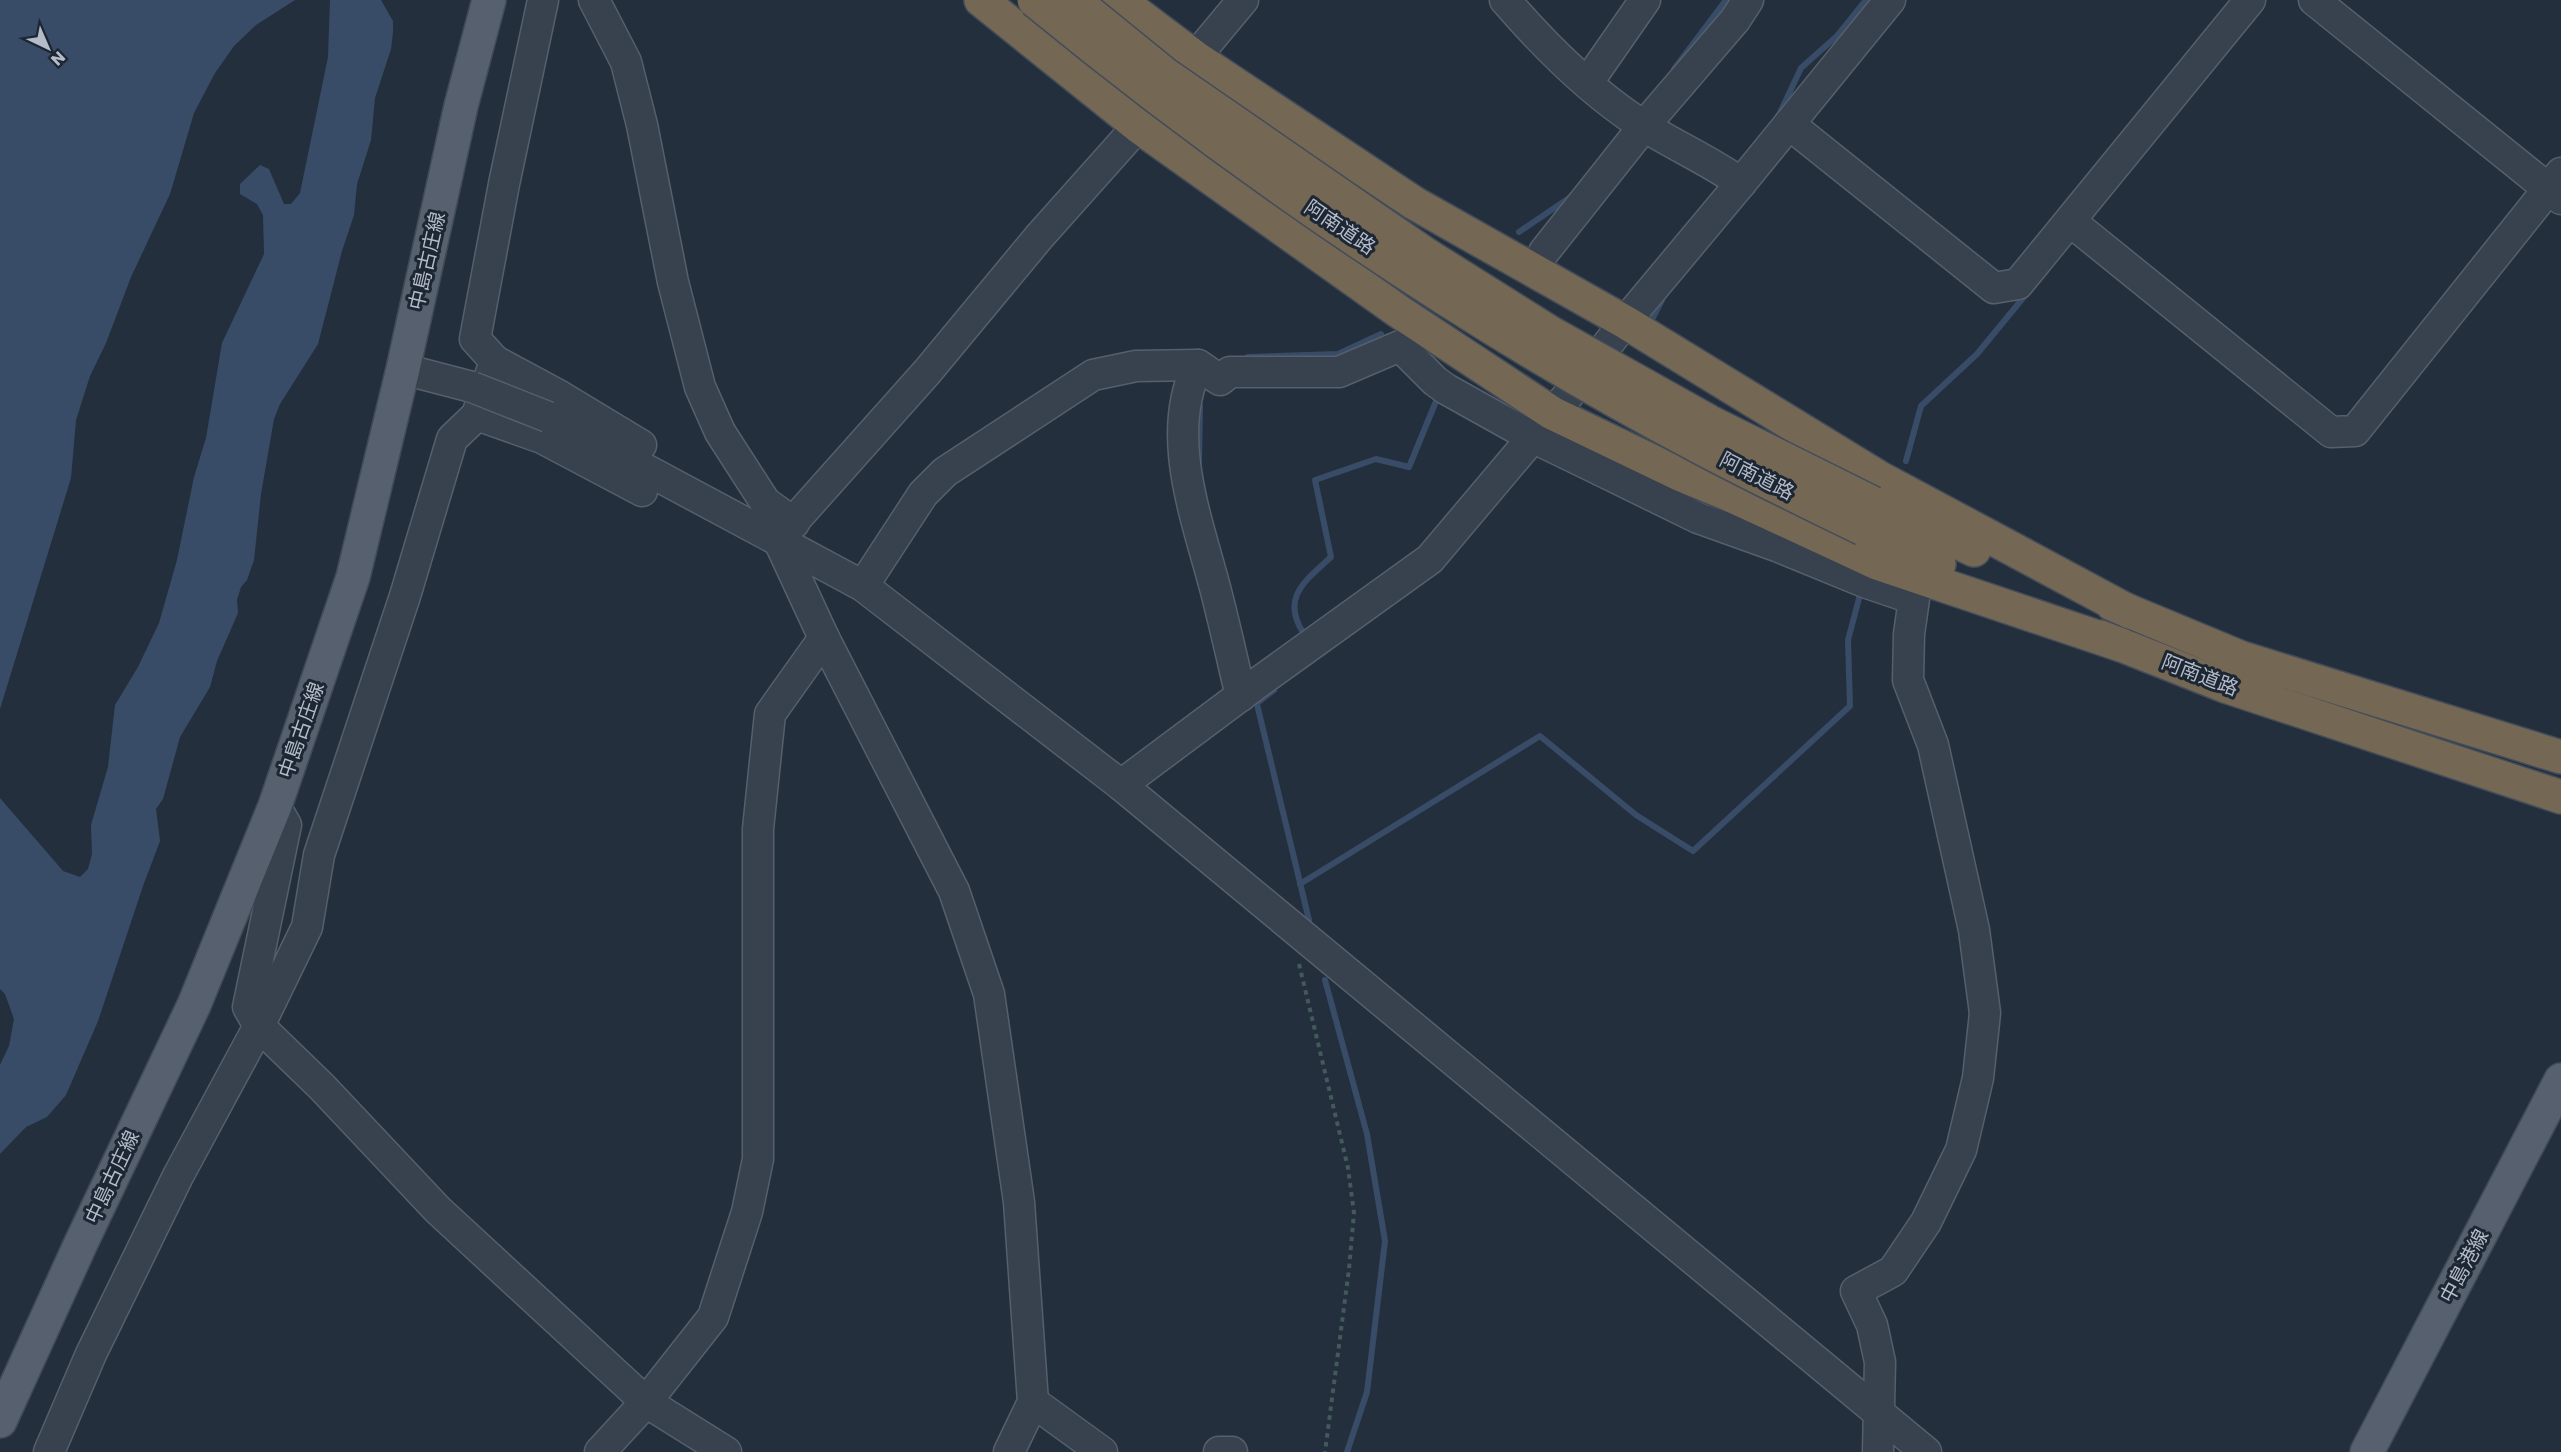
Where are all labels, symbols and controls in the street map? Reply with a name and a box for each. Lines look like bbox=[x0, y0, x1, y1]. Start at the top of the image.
north arrow bbox=[18, 18, 78, 78]
text: N bbox=[46, 46, 70, 71]
street label: 阿南道路 bbox=[1299, 193, 1381, 261]
street label: 中島古庄線 bbox=[402, 209, 452, 313]
street label: 阿南道路 bbox=[1715, 445, 1799, 507]
street label: 阿南道路 bbox=[2158, 648, 2242, 702]
street label: 中島古庄線 bbox=[271, 678, 331, 782]
street label: 中島古庄線 bbox=[78, 1126, 146, 1228]
street label: 中島港線 bbox=[2433, 1224, 2495, 1308]

